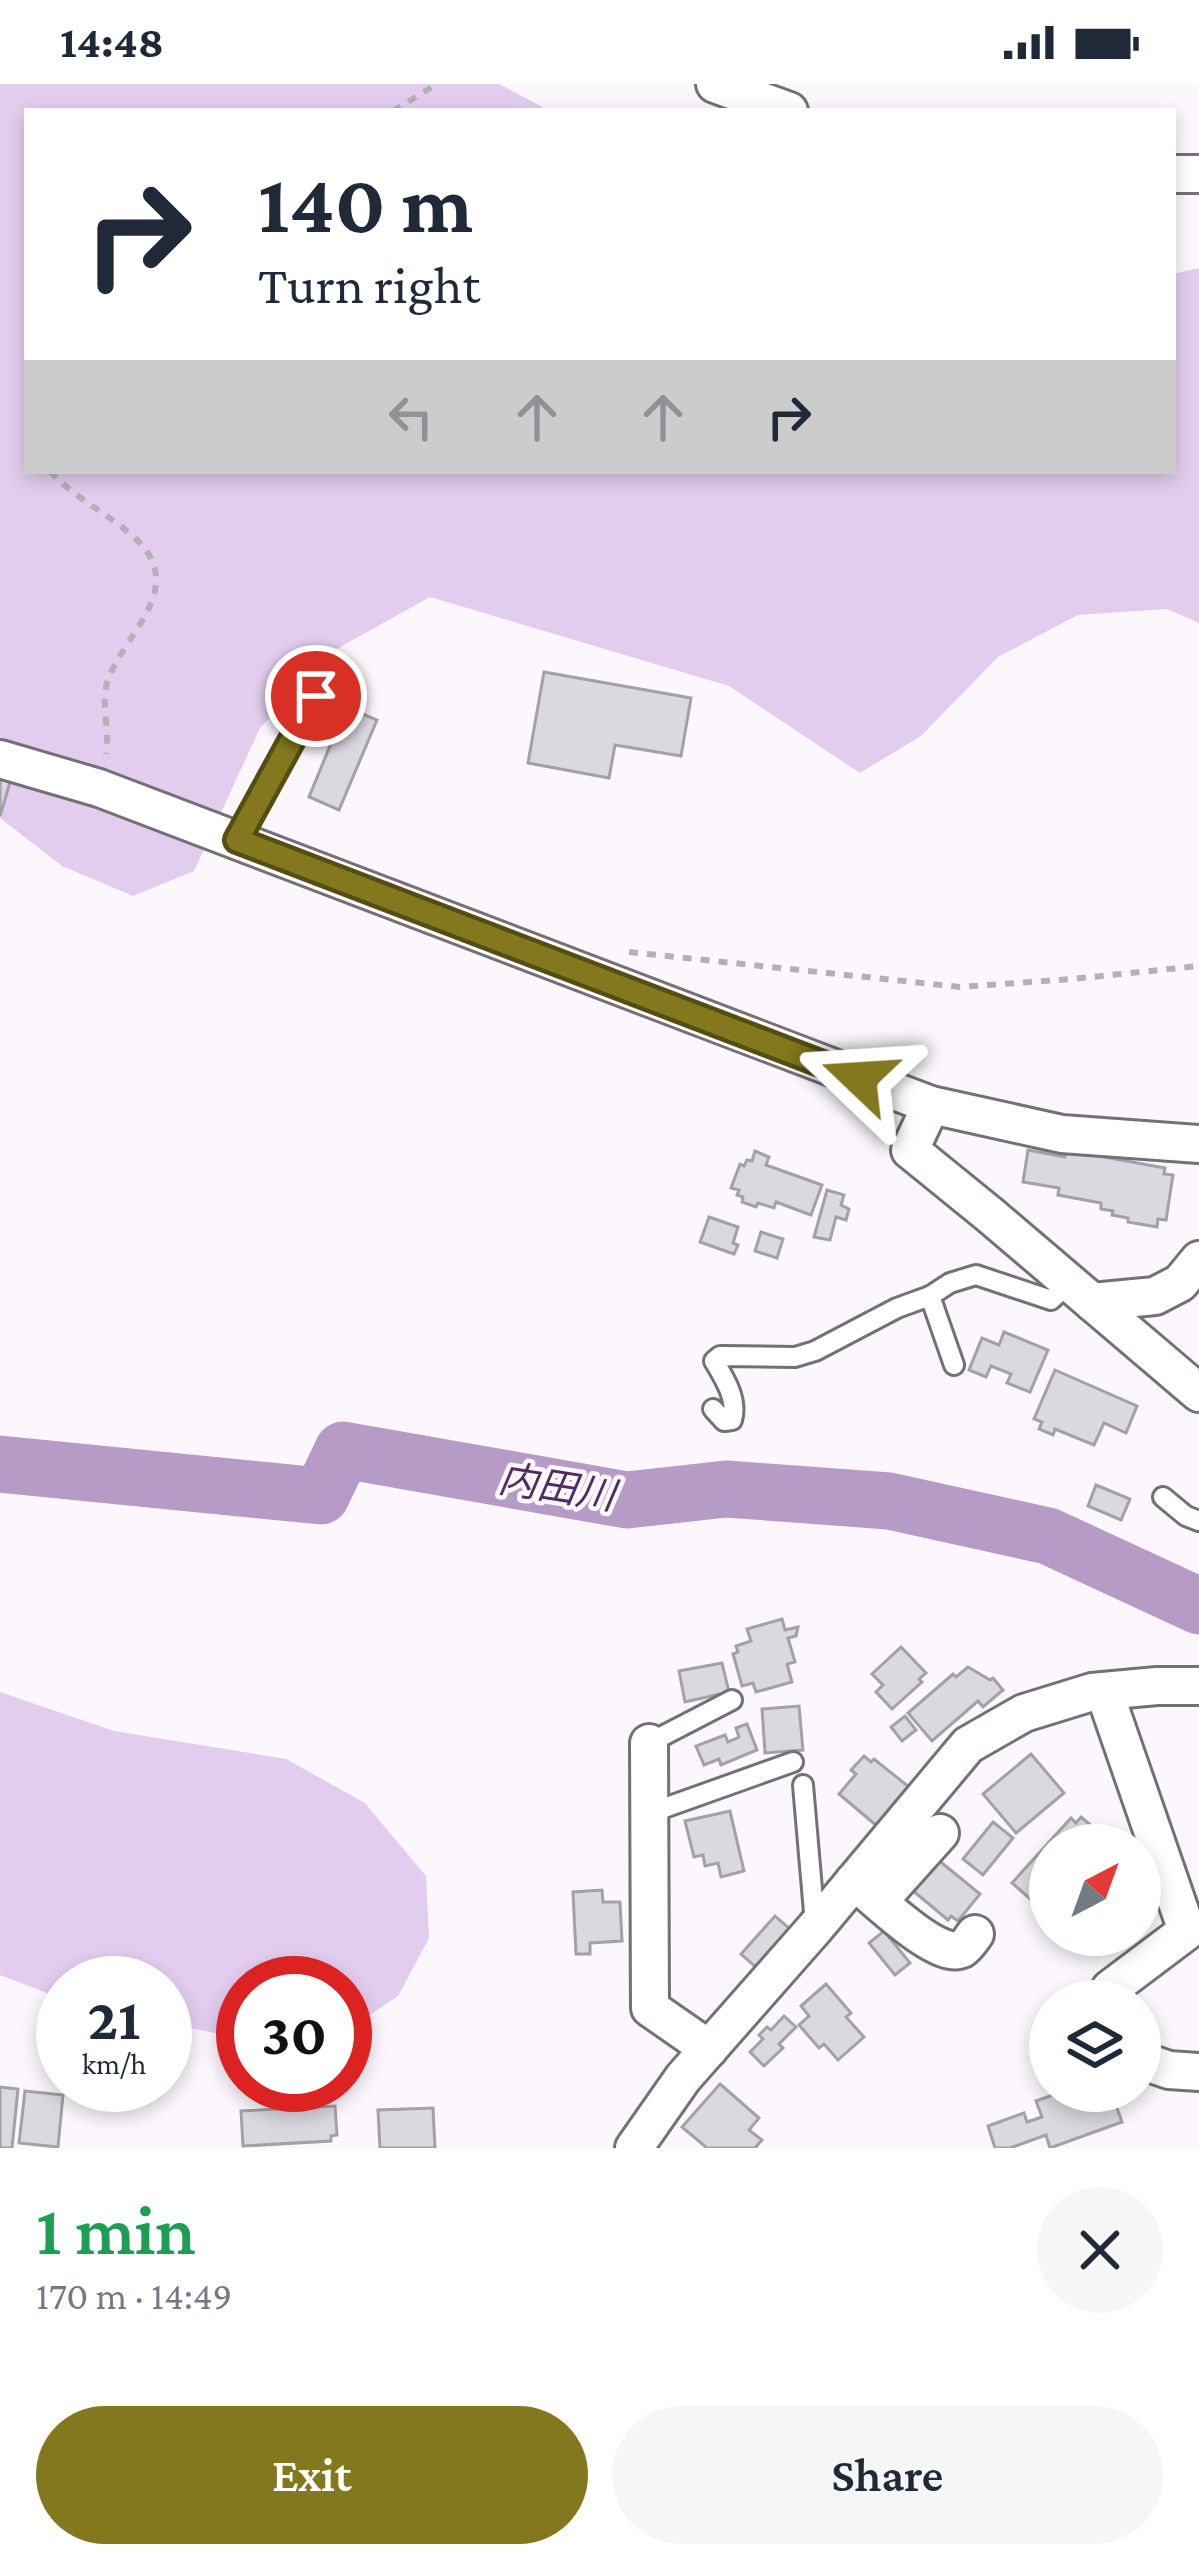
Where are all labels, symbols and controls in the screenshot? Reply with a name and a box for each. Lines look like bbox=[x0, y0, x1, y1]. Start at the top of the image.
text: 14:48 bbox=[60, 17, 164, 67]
icon: right bbox=[60, 156, 216, 312]
text: 140 m bbox=[258, 157, 473, 250]
text: Turn right bbox=[258, 255, 480, 315]
icon: left bbox=[378, 384, 444, 450]
icon: ahead bbox=[504, 384, 570, 450]
icon: ahead bbox=[630, 384, 696, 450]
icon: right bbox=[756, 384, 822, 450]
pin bbox=[265, 645, 367, 747]
icon: arrive bbox=[283, 663, 349, 729]
position arrow bbox=[796, 1015, 922, 1141]
water label: 内田川 bbox=[496, 1457, 622, 1518]
north arrow bbox=[1029, 1824, 1161, 1956]
map controls bbox=[1029, 1824, 1161, 2112]
speed limit sign: 30 bbox=[216, 1956, 372, 2112]
button: layers bbox=[1029, 1980, 1161, 2112]
text: 21 bbox=[87, 1985, 141, 2052]
text: km/h bbox=[82, 2047, 146, 2080]
button: close bbox=[1037, 2187, 1163, 2313]
text: 1 min bbox=[36, 2189, 196, 2269]
text: 170 m · 14:49 bbox=[36, 2274, 232, 2317]
button: Exit bbox=[36, 2406, 588, 2544]
button: Share bbox=[612, 2406, 1163, 2544]

